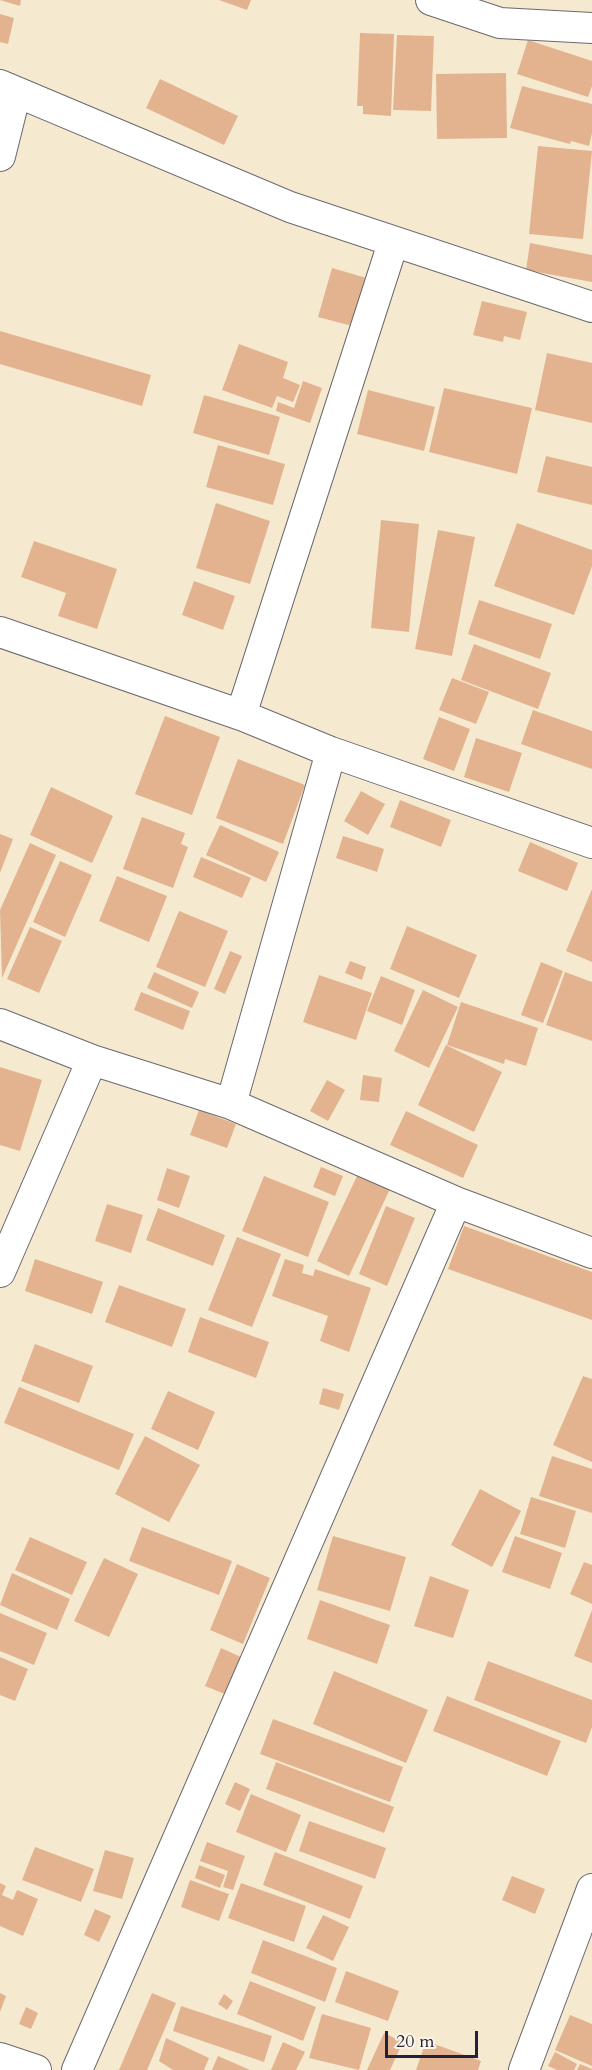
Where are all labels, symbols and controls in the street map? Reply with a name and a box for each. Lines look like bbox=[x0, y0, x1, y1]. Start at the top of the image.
scale bar bbox=[388, 2019, 481, 2057]
text: 20 m bbox=[396, 2029, 435, 2054]

